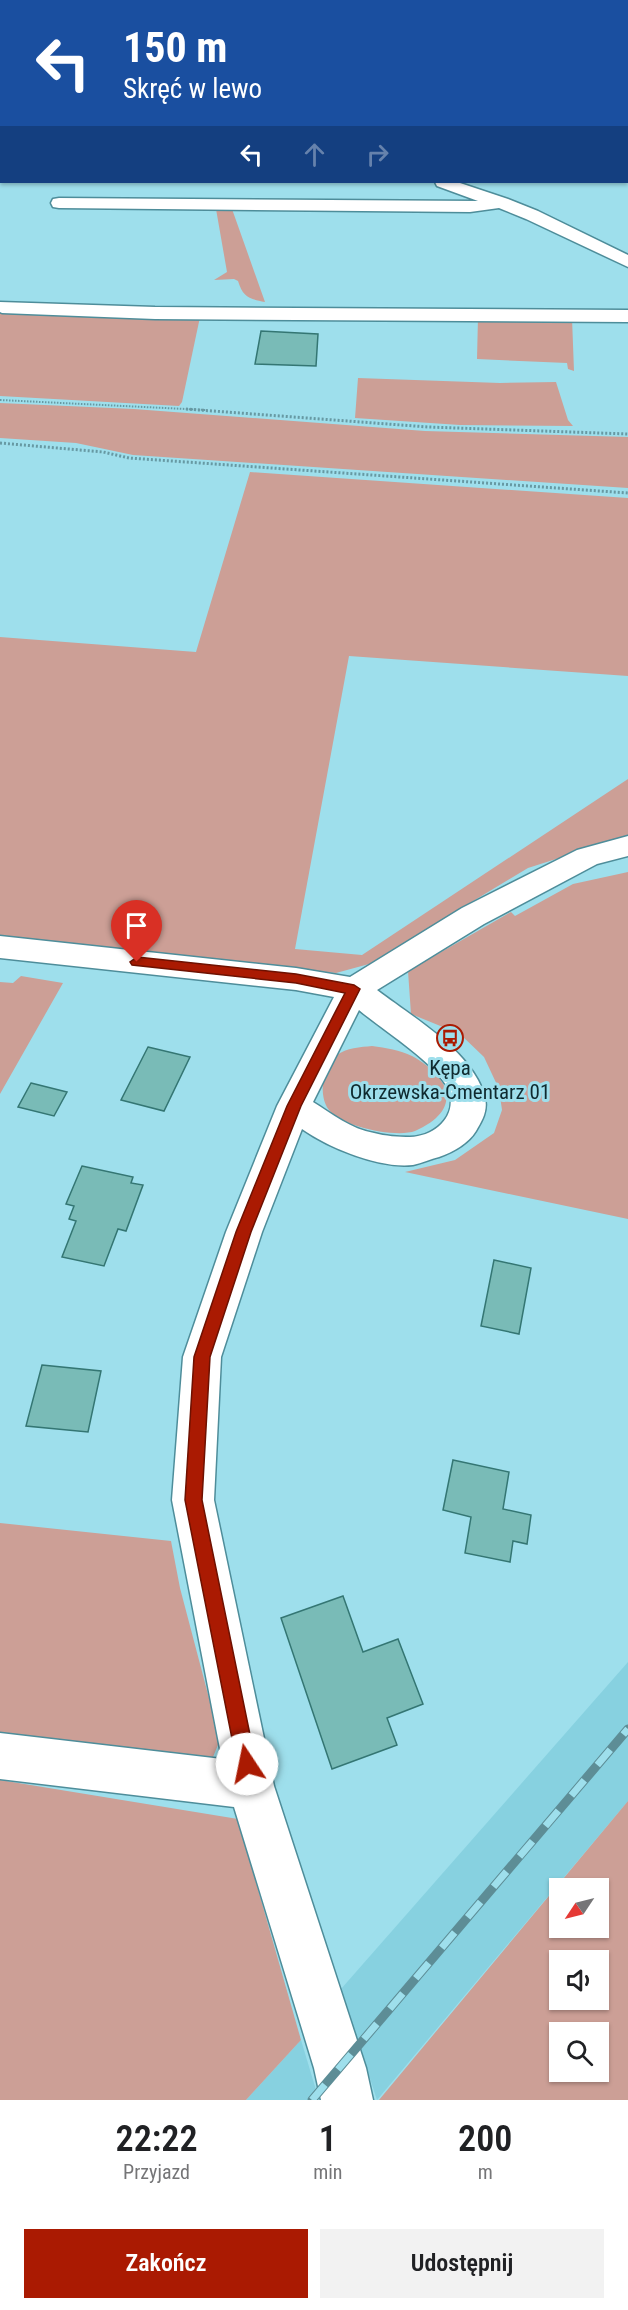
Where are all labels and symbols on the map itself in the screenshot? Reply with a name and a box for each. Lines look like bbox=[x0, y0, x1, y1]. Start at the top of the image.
pin bbox=[111, 900, 162, 962]
bus stop icon: Kępa Okrzewska-Cmentarz 01 bbox=[435, 1023, 465, 1053]
place label: Kępa Okrzewska-Cmentarz 01 bbox=[350, 1056, 550, 1104]
position arrow bbox=[215, 1732, 279, 1796]
north arrow bbox=[549, 1878, 609, 1938]

